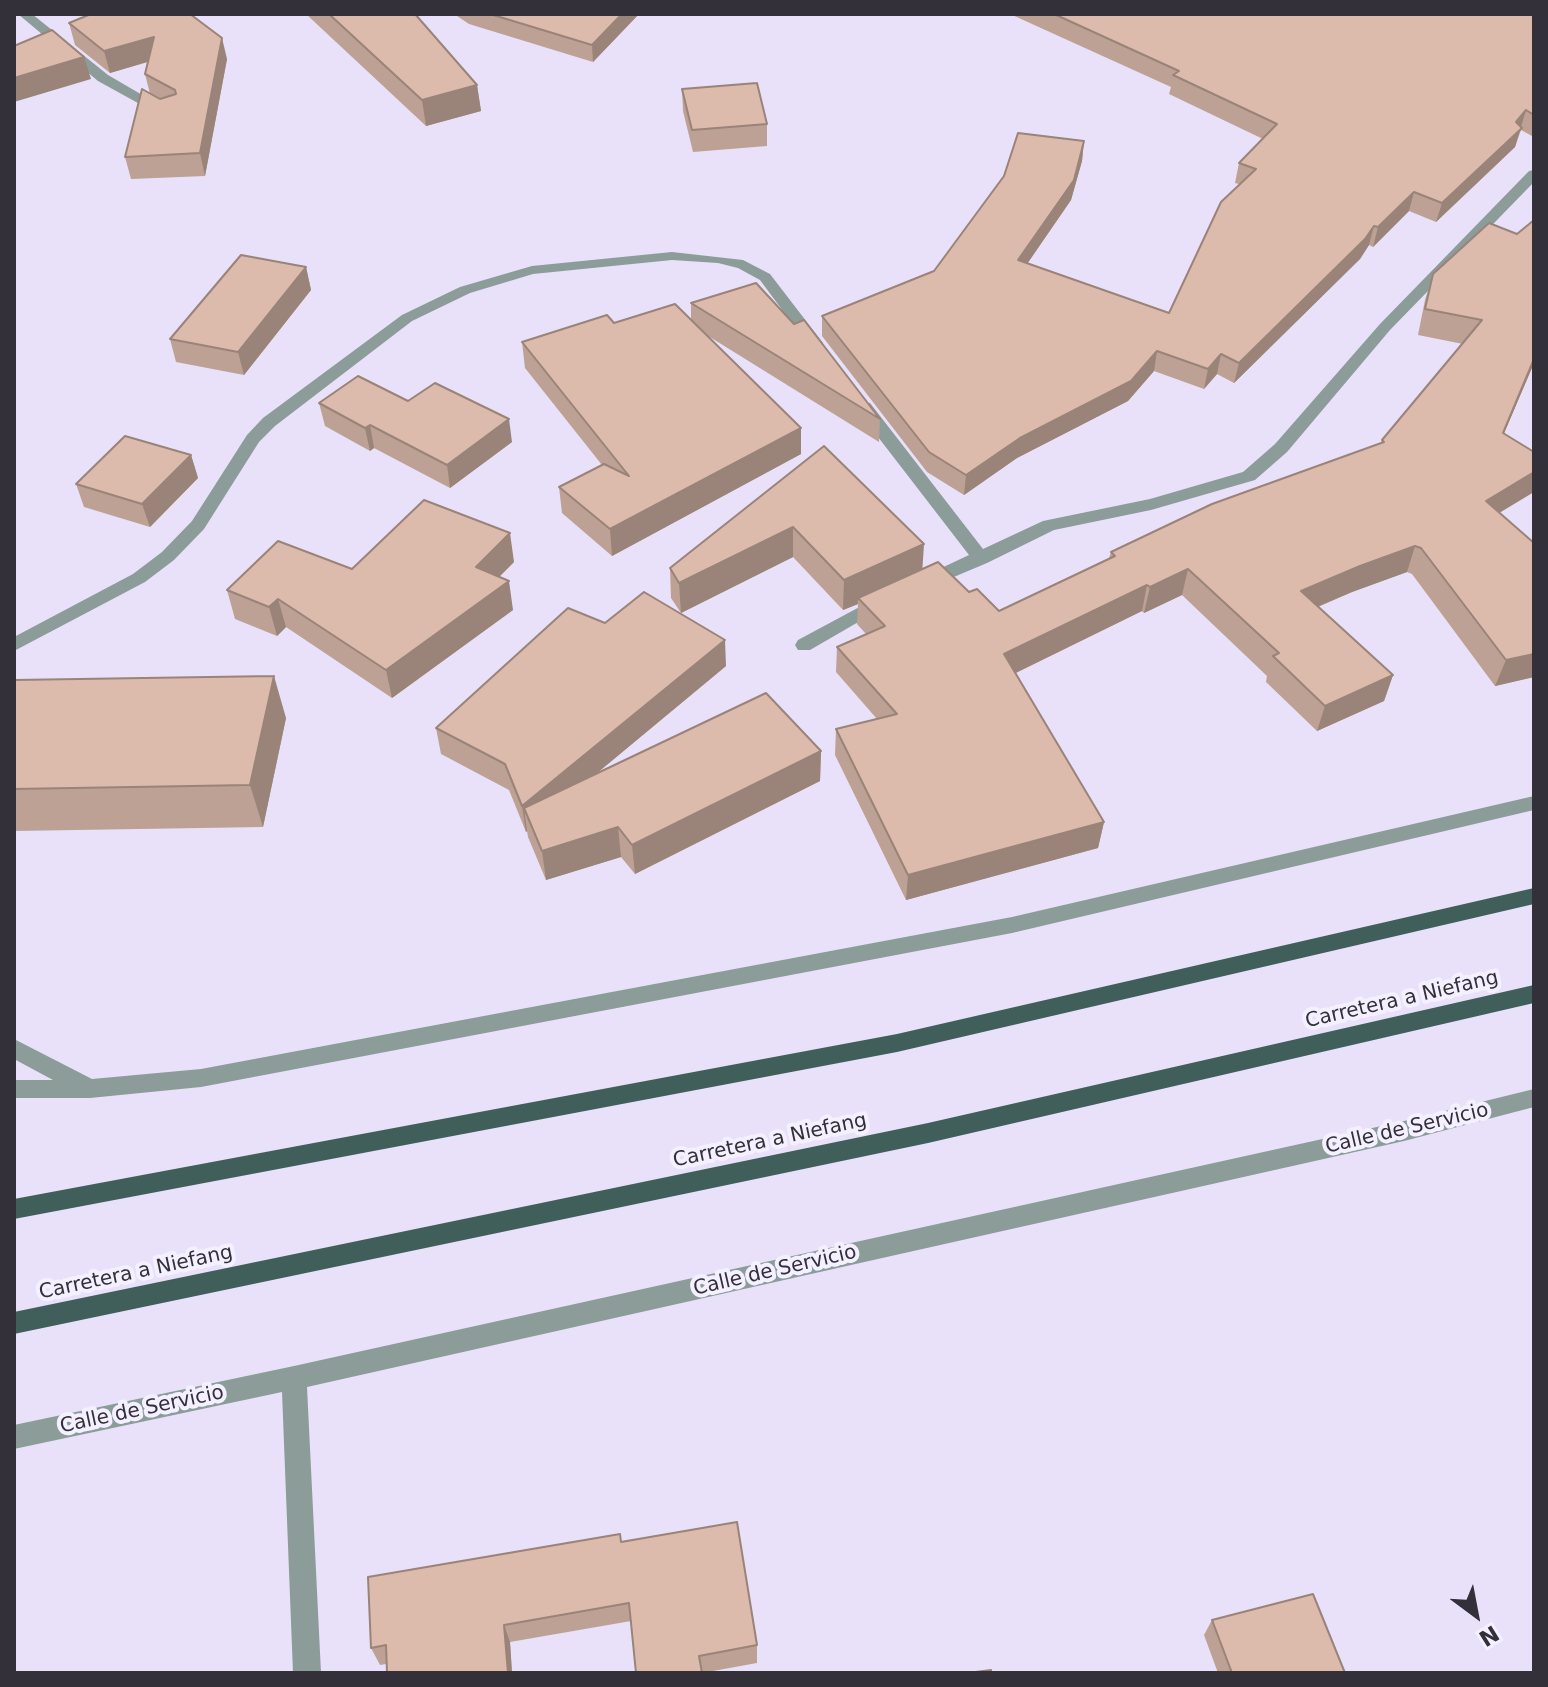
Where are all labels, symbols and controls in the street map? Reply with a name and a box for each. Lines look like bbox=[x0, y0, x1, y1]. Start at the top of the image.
street label: Carretera a Niefang bbox=[1303, 966, 1501, 1034]
street label: Calle de Servicio bbox=[1323, 1099, 1491, 1159]
street label: Carretera a Niefang bbox=[671, 1109, 869, 1173]
street label: Carretera a Niefang bbox=[37, 1241, 235, 1305]
street label: Calle de Servicio bbox=[691, 1241, 859, 1301]
street label: Calle de Servicio bbox=[58, 1381, 226, 1439]
north arrow bbox=[1436, 1575, 1516, 1655]
text: N bbox=[1475, 1620, 1503, 1651]

